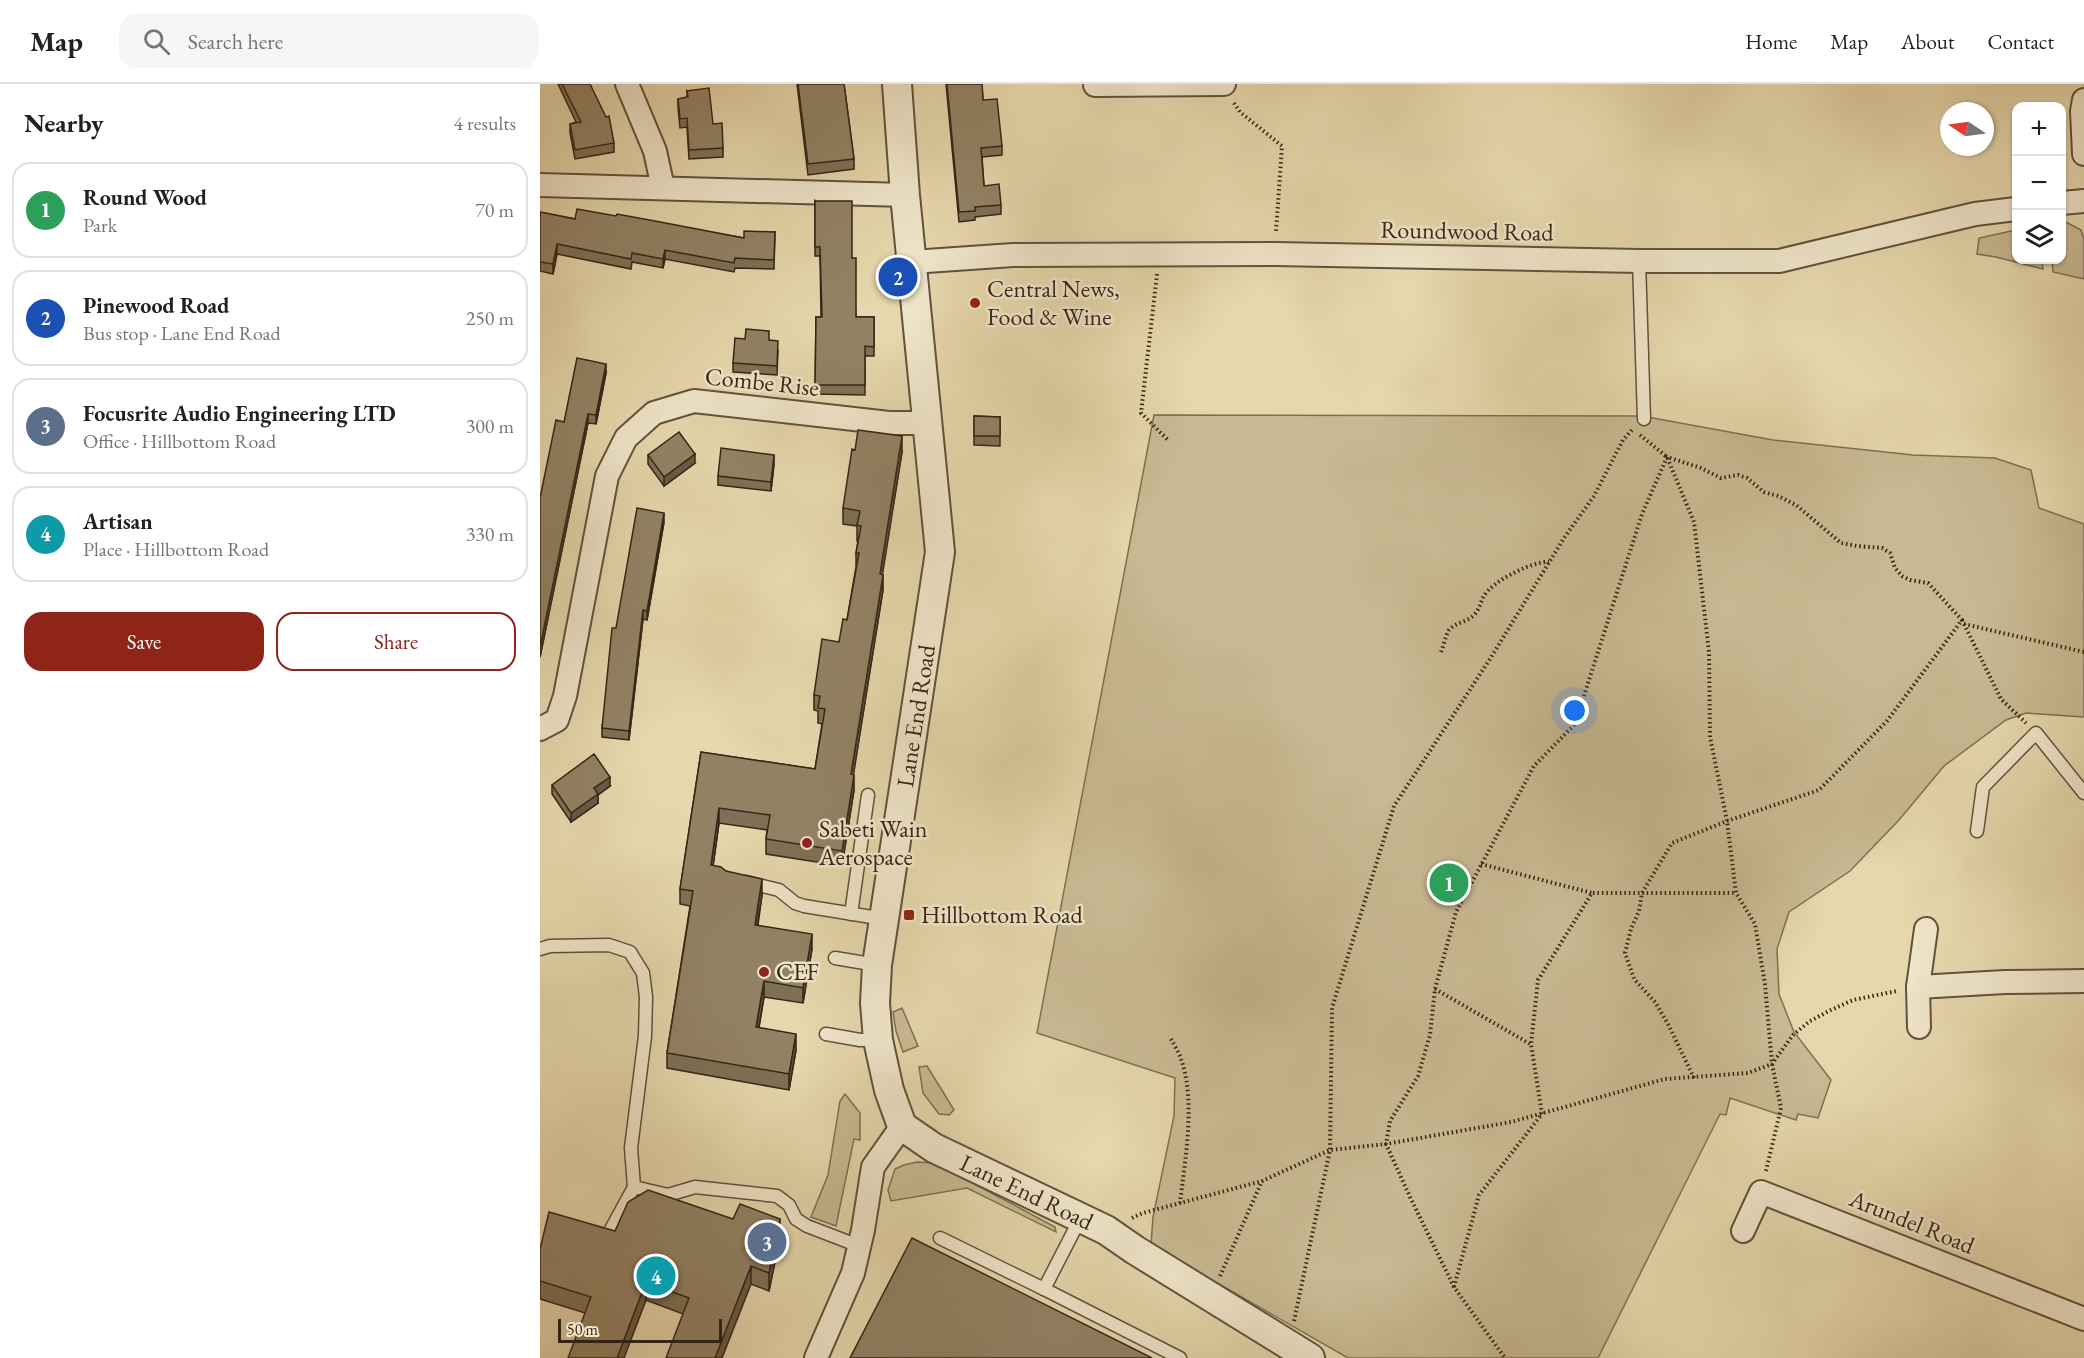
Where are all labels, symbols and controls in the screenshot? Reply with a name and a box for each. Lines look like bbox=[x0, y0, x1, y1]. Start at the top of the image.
search box bbox=[119, 14, 539, 68]
text: Map bbox=[30, 23, 83, 59]
icon: search bbox=[140, 25, 173, 58]
text: Search here bbox=[188, 27, 283, 56]
text: Home bbox=[1745, 28, 1797, 55]
text: Map bbox=[1830, 28, 1868, 55]
text: About bbox=[1901, 28, 1954, 55]
text: Contact bbox=[1987, 28, 2054, 55]
north arrow bbox=[1940, 102, 1994, 156]
map controls bbox=[2012, 102, 2066, 264]
button: + bbox=[2012, 102, 2066, 156]
text: Nearby bbox=[24, 106, 104, 140]
text: 4 results bbox=[453, 110, 516, 136]
button: − bbox=[2012, 156, 2066, 210]
text: Round Wood bbox=[83, 183, 207, 212]
text: 1 bbox=[40, 197, 51, 223]
text: 70 m bbox=[475, 197, 514, 223]
button: layers bbox=[2012, 210, 2066, 264]
text: Park bbox=[83, 212, 117, 238]
street label: Roundwood Road bbox=[1380, 213, 1555, 248]
pin: 2 bbox=[878, 254, 918, 300]
place label: Central News, Food & Wine bbox=[987, 273, 1120, 332]
text: Pinewood Road bbox=[83, 291, 229, 320]
marker: Central News, Food & Wine bbox=[968, 296, 982, 310]
text: 2 bbox=[40, 305, 51, 331]
text: 250 m bbox=[466, 305, 514, 331]
text: Bus stop · Lane End Road bbox=[83, 320, 281, 346]
street label: Combe Rise bbox=[704, 360, 820, 403]
text: Focusrite Audio Engineering LTD bbox=[83, 399, 396, 428]
text: 3 bbox=[40, 413, 51, 439]
text: 300 m bbox=[466, 413, 514, 439]
text: Office · Hillbottom Road bbox=[83, 428, 276, 454]
text: Artisan bbox=[83, 507, 153, 536]
text: 4 bbox=[40, 521, 51, 547]
text: 330 m bbox=[466, 521, 514, 547]
text: Place · Hillbottom Road bbox=[83, 536, 269, 562]
button: Save bbox=[24, 612, 264, 671]
button: Share bbox=[276, 612, 516, 671]
street label: Lane End Road bbox=[889, 642, 942, 789]
your location bbox=[1560, 696, 1589, 725]
place label: Sabeti Wain Aerospace bbox=[818, 813, 928, 872]
marker: Sabeti Wain Aerospace bbox=[800, 836, 814, 850]
pin: 1 bbox=[1430, 860, 1468, 906]
place label: Hillbottom Road bbox=[921, 899, 1084, 930]
marker: Hillbottom Road bbox=[902, 908, 916, 922]
place label: CEF bbox=[776, 956, 819, 987]
marker: CEF bbox=[757, 965, 771, 979]
street label: Lane End Road bbox=[955, 1147, 1099, 1237]
street label: Arundel Road bbox=[1844, 1182, 1980, 1261]
pin: 3 bbox=[748, 1220, 786, 1264]
pin: 4 bbox=[636, 1254, 676, 1298]
scale bar bbox=[558, 1316, 722, 1344]
text: 50 m bbox=[567, 1319, 598, 1340]

